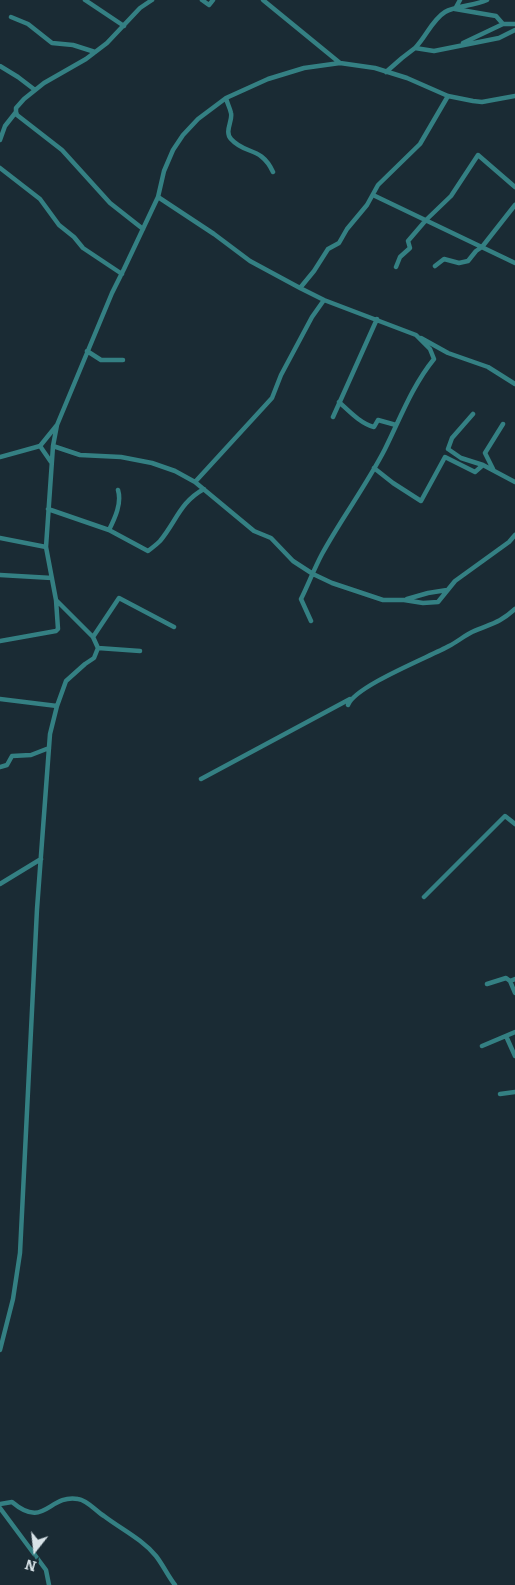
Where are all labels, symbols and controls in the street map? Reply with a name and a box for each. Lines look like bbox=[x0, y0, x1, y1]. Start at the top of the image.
north arrow bbox=[10, 1525, 60, 1575]
text: N bbox=[23, 1555, 38, 1575]

